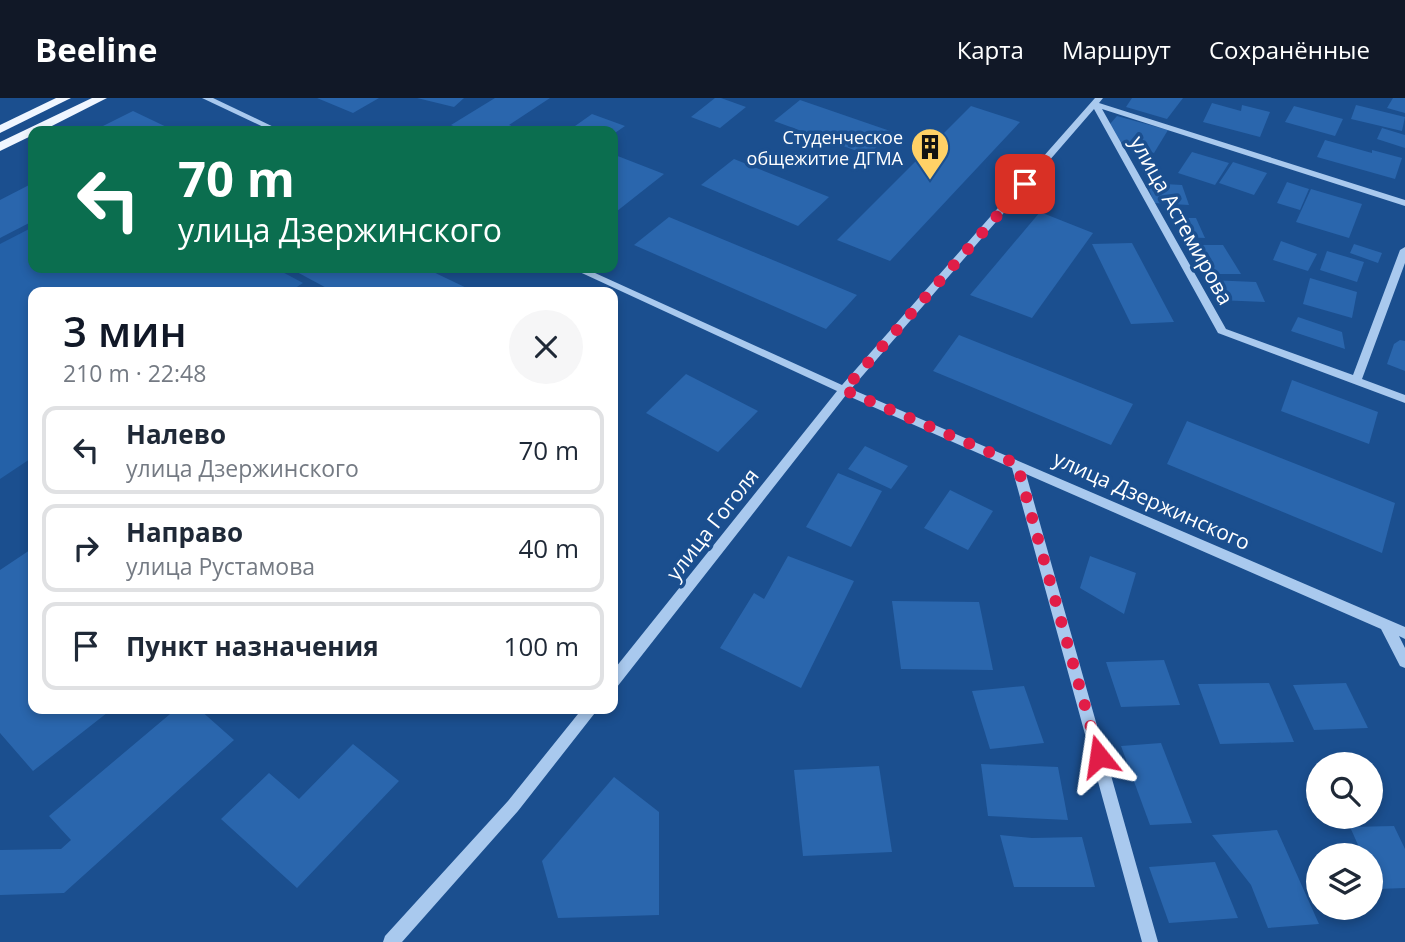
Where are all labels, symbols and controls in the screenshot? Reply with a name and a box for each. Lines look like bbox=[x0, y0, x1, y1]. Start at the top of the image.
text: Beeline bbox=[35, 27, 158, 72]
text: Карта bbox=[957, 33, 1024, 66]
text: Маршрут bbox=[1062, 33, 1171, 66]
text: Сохранённые bbox=[1209, 33, 1370, 66]
place label: Студенческое общежитие ДГМА bbox=[747, 125, 904, 170]
building icon: Студенческое общежитие ДГМА bbox=[909, 126, 951, 181]
street label: улица Астемирова bbox=[1124, 130, 1240, 310]
text: 70 m bbox=[178, 145, 295, 211]
icon: left bbox=[63, 154, 154, 245]
pin bbox=[995, 154, 1055, 214]
icon: arrive bbox=[1006, 165, 1044, 203]
text: улица Дзержинского bbox=[178, 208, 502, 251]
text: 3 мин bbox=[63, 302, 187, 359]
button: close bbox=[509, 310, 583, 384]
text: 210 m · 22:48 bbox=[63, 357, 206, 389]
text: Налево bbox=[126, 416, 226, 452]
icon: left bbox=[67, 431, 105, 469]
text: 70 m bbox=[518, 432, 579, 468]
street label: улица Дзержинского bbox=[1049, 444, 1255, 556]
text: улица Дзержинского bbox=[126, 452, 359, 484]
street label: улица Гоголя bbox=[659, 462, 765, 586]
text: Направо bbox=[126, 514, 243, 550]
icon: right bbox=[67, 529, 105, 567]
text: 40 m bbox=[518, 530, 579, 566]
text: улица Рустамова bbox=[126, 550, 315, 582]
icon: arrive bbox=[67, 627, 105, 665]
text: Пункт назначения bbox=[126, 628, 379, 664]
text: 100 m bbox=[504, 628, 579, 664]
position arrow bbox=[1062, 719, 1136, 793]
map controls bbox=[1306, 752, 1383, 920]
button: search bbox=[1306, 752, 1383, 829]
button: layers bbox=[1306, 843, 1383, 920]

